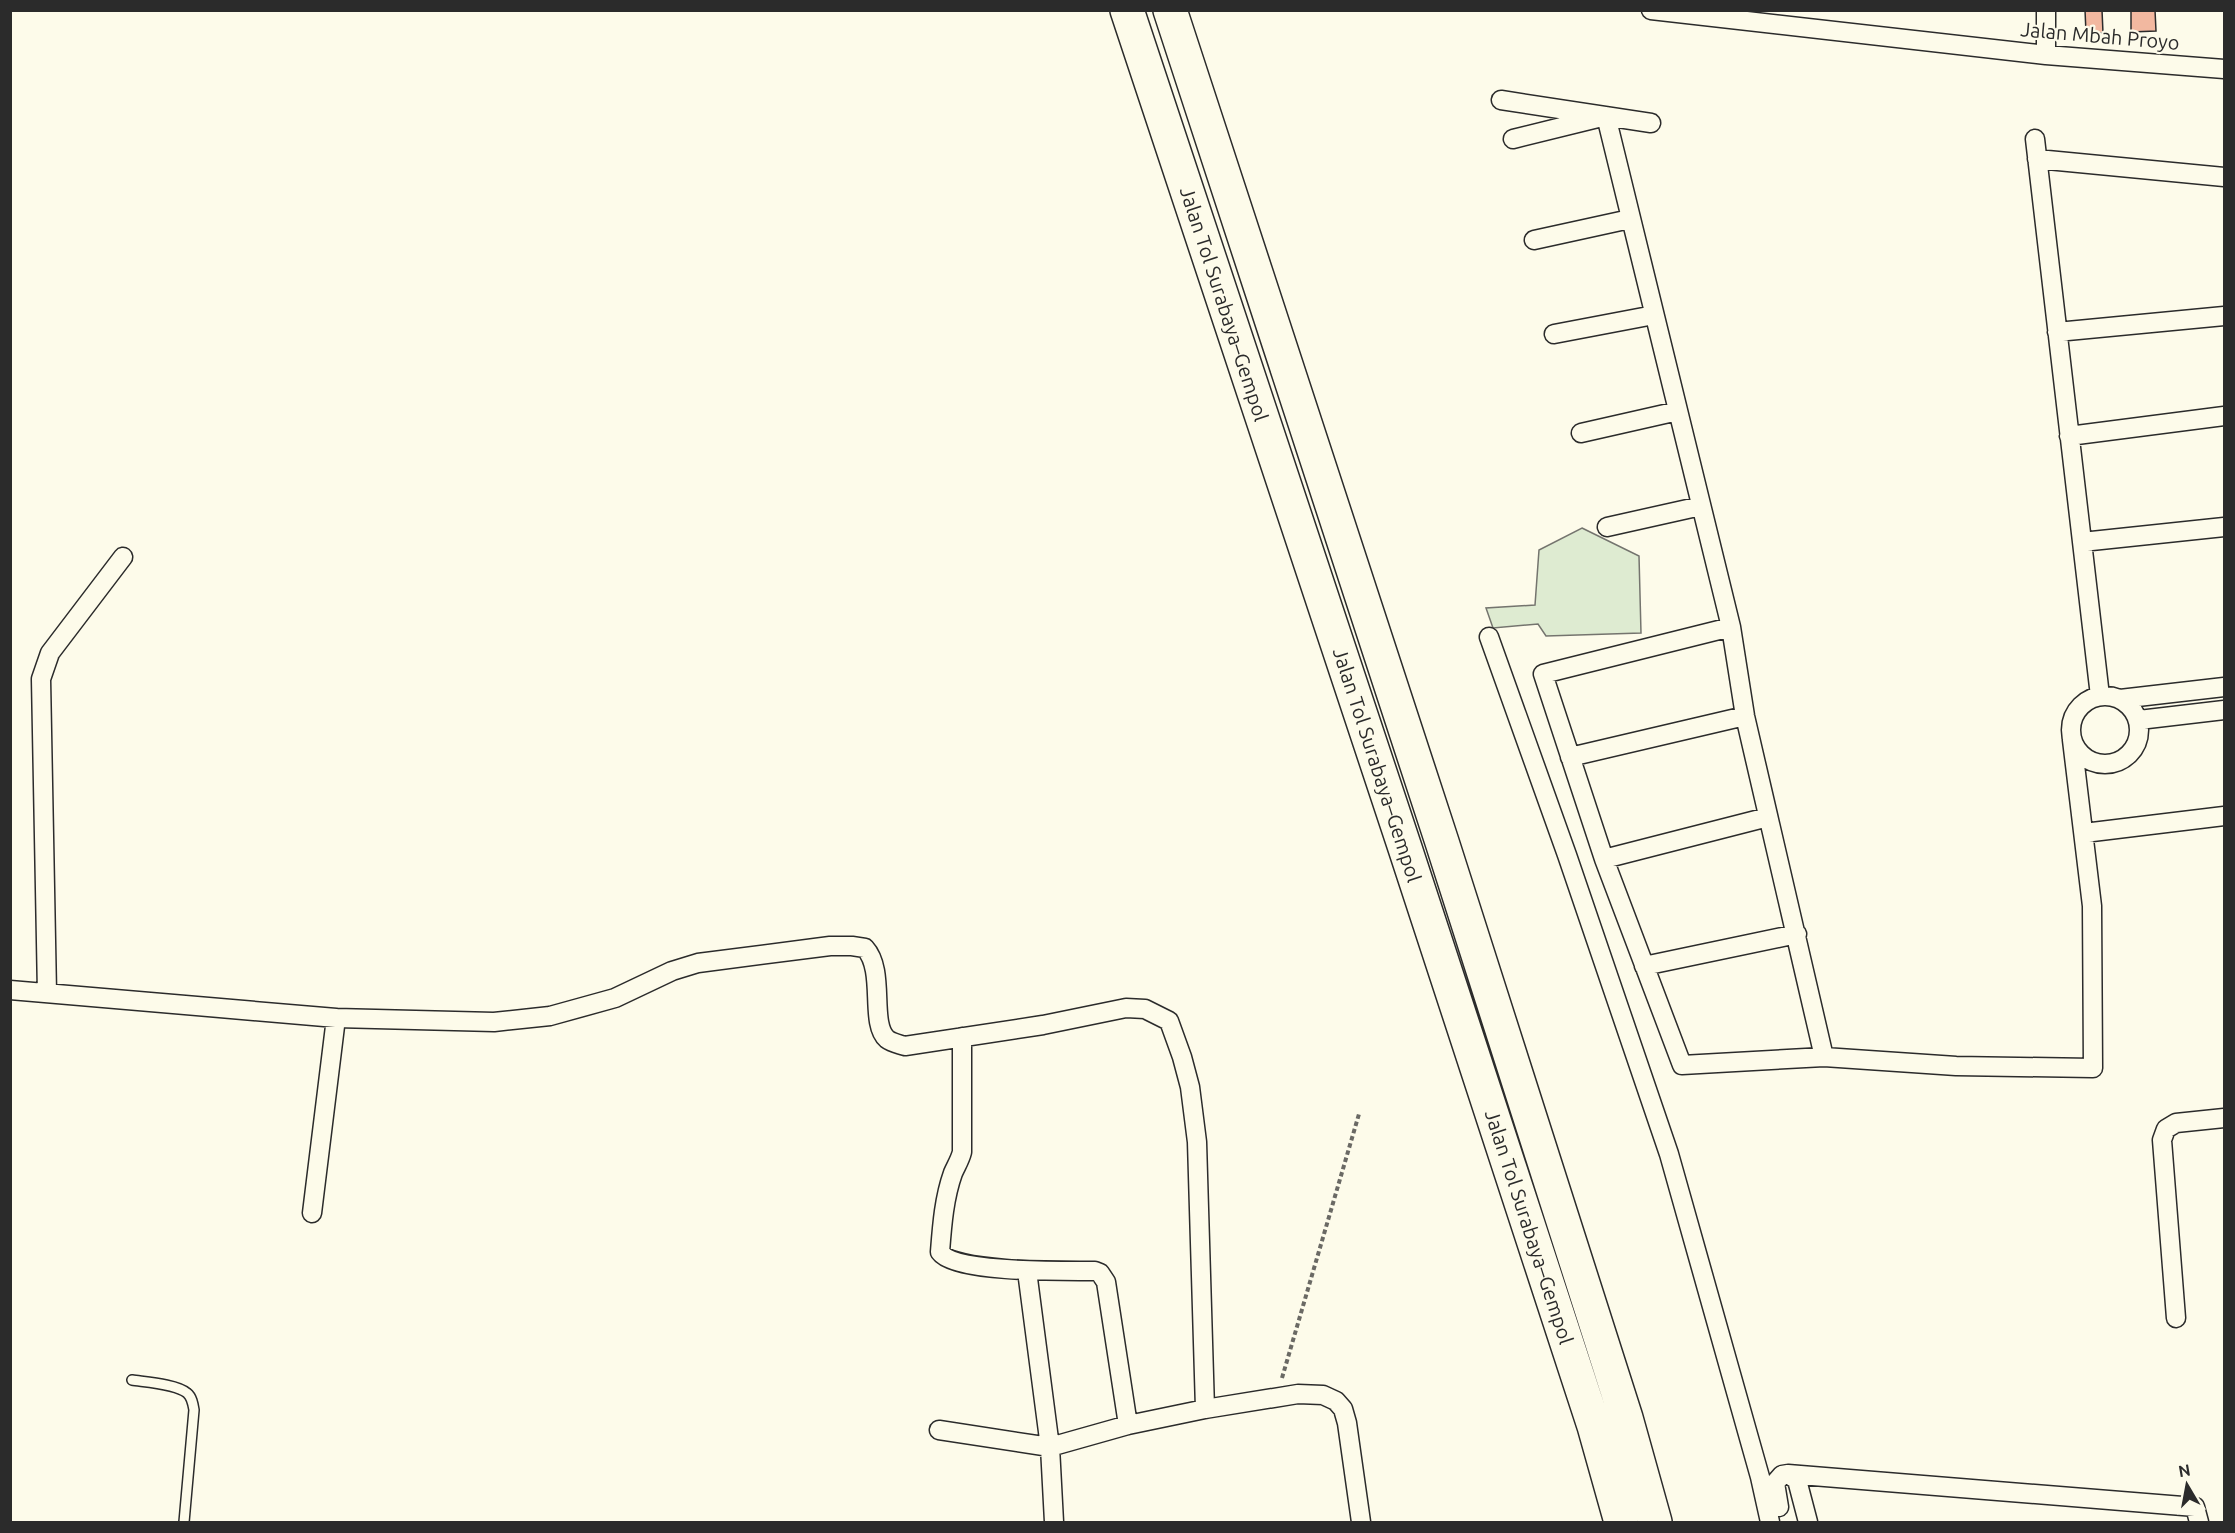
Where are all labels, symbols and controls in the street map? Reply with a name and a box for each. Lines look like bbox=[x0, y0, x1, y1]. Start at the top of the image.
street label: Jalan Mbah Proyo bbox=[2020, 17, 2181, 54]
street label: Jalan Tol Surabaya–Gempol bbox=[1176, 184, 1273, 424]
street label: Jalan Tol Surabaya–Gempol bbox=[1329, 645, 1426, 885]
street label: Jalan Tol Surabaya–Gempol bbox=[1481, 1107, 1578, 1347]
north arrow bbox=[2157, 1455, 2217, 1515]
text: N bbox=[2177, 1460, 2192, 1480]

